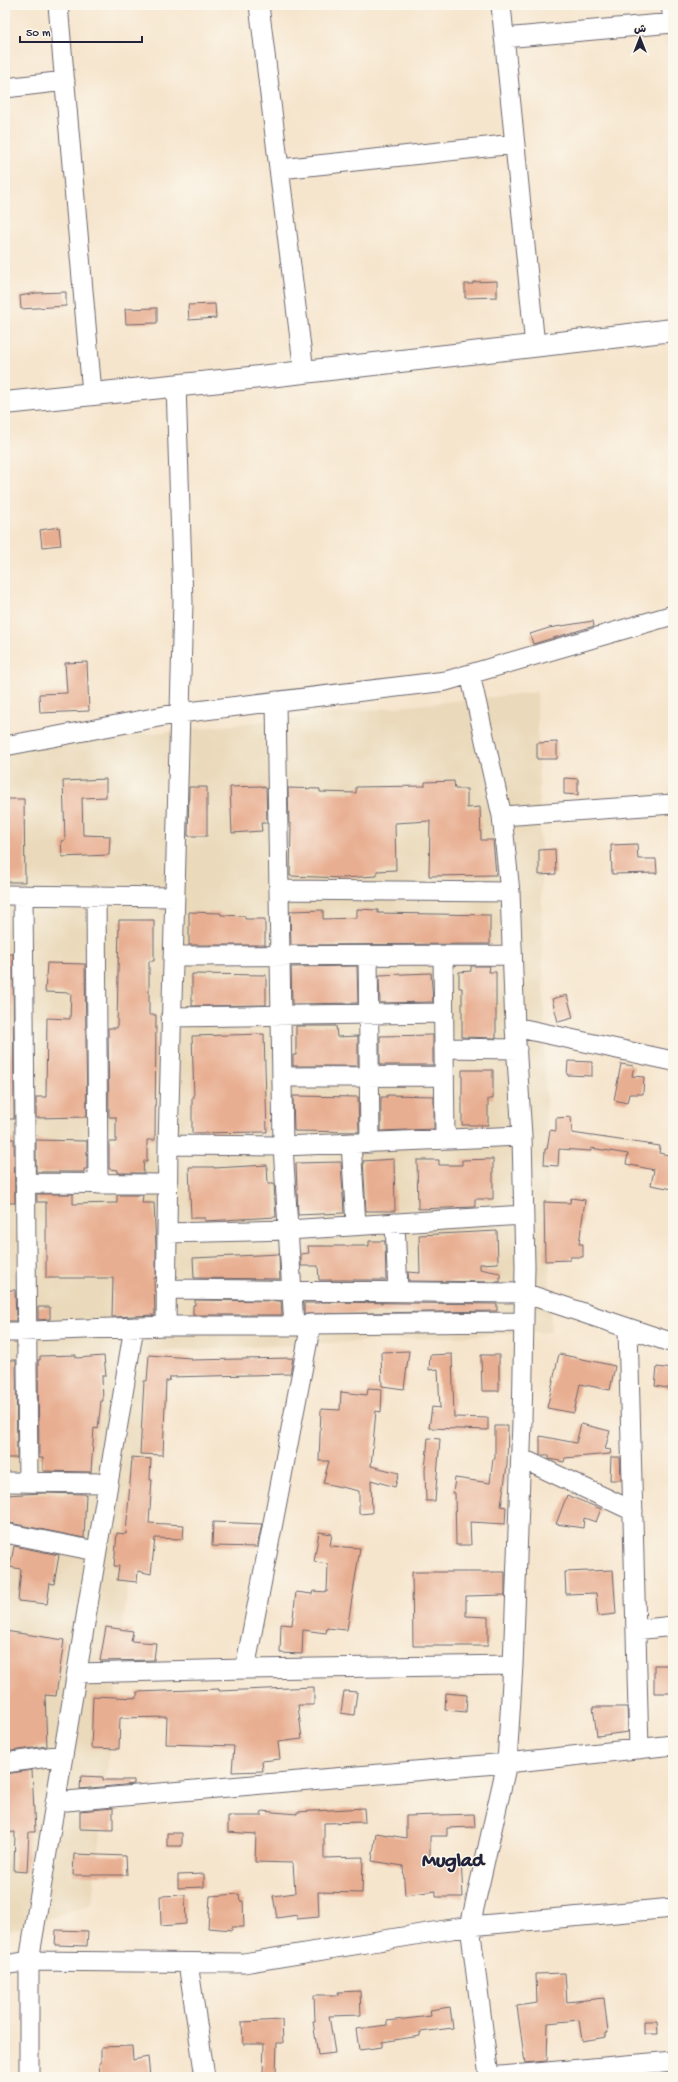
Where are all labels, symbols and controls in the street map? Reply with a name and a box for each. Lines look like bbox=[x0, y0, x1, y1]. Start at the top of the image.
scale bar bbox=[20, 18, 142, 44]
north arrow bbox=[620, 18, 660, 58]
text: ش bbox=[634, 24, 646, 36]
text: 50 m bbox=[26, 27, 51, 41]
district label: Muglad bbox=[422, 1851, 486, 1874]

